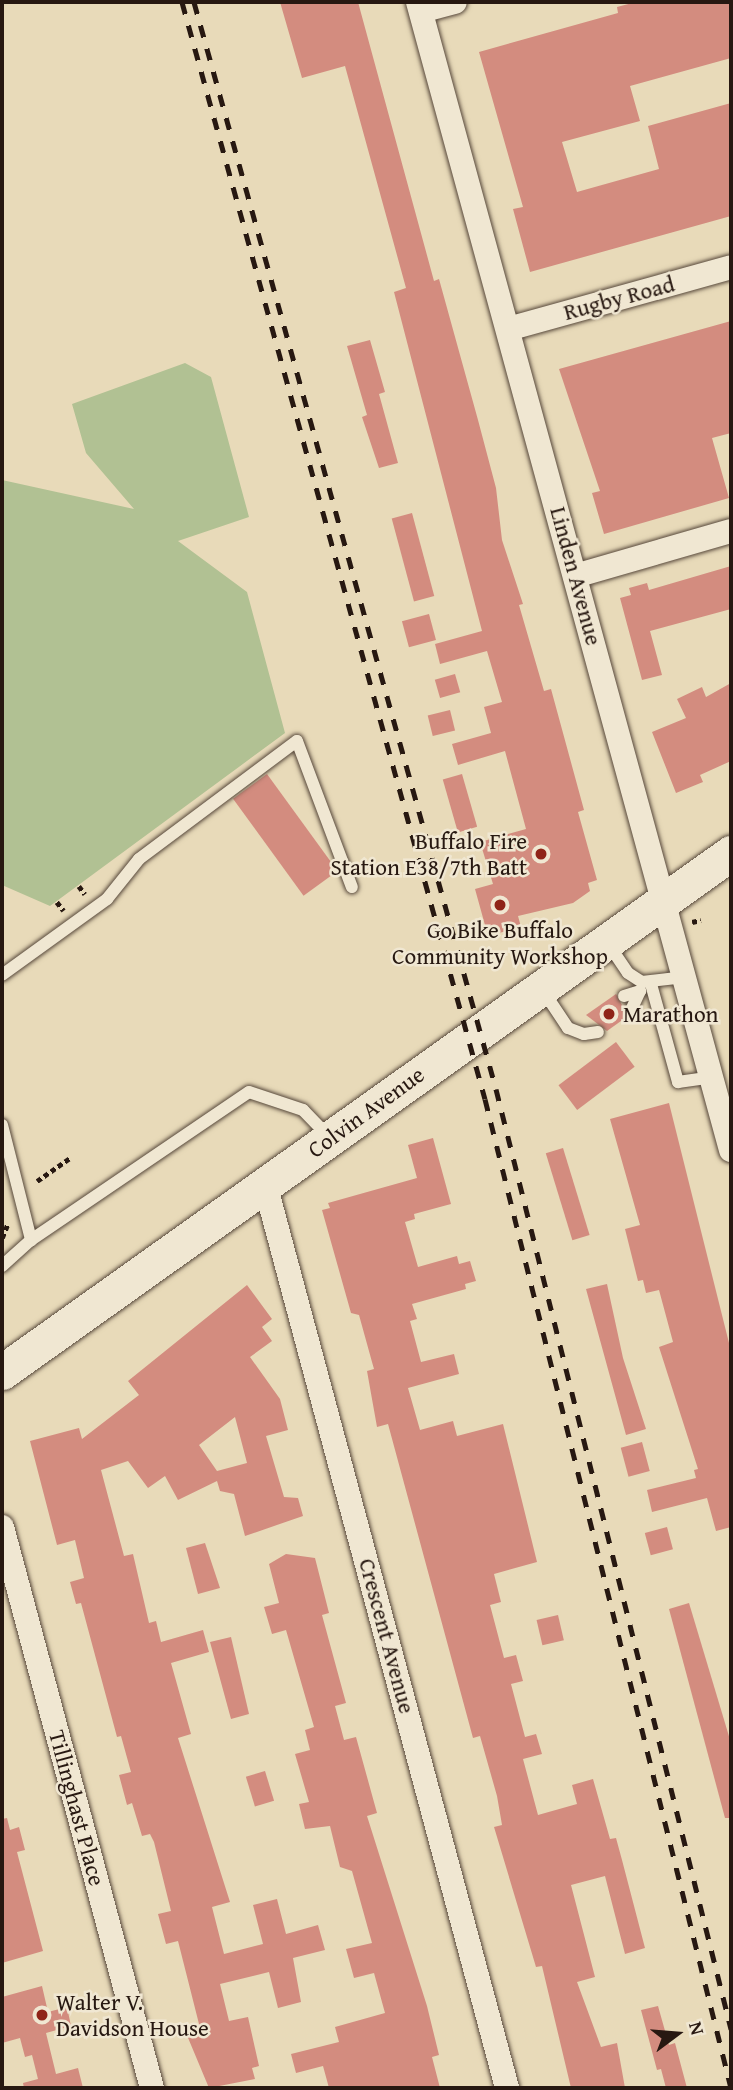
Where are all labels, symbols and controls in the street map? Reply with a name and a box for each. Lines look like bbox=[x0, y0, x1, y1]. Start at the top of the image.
street label: Rugby Road bbox=[561, 270, 677, 326]
street label: Linden Avenue bbox=[544, 504, 608, 648]
place label: Buffalo Fire Station E38/7th Batt bbox=[331, 827, 527, 881]
marker: Buffalo Fire Station E38/7th Batt bbox=[533, 846, 549, 862]
marker: Go Bike Buffalo Community Workshop bbox=[492, 897, 508, 913]
place label: Go Bike Buffalo Community Workshop bbox=[392, 916, 608, 970]
place label: Marathon bbox=[623, 1000, 719, 1028]
marker: Marathon bbox=[601, 1006, 617, 1022]
street label: Colvin Avenue bbox=[302, 1060, 430, 1164]
street label: Crescent Avenue bbox=[353, 1555, 421, 1717]
street label: Tillinghast Place bbox=[43, 1727, 111, 1889]
place label: Walter V. Davidson House bbox=[56, 1988, 209, 2042]
north arrow bbox=[642, 1999, 712, 2069]
marker: Walter V. Davidson House bbox=[34, 2007, 50, 2023]
text: N bbox=[682, 2018, 712, 2038]

